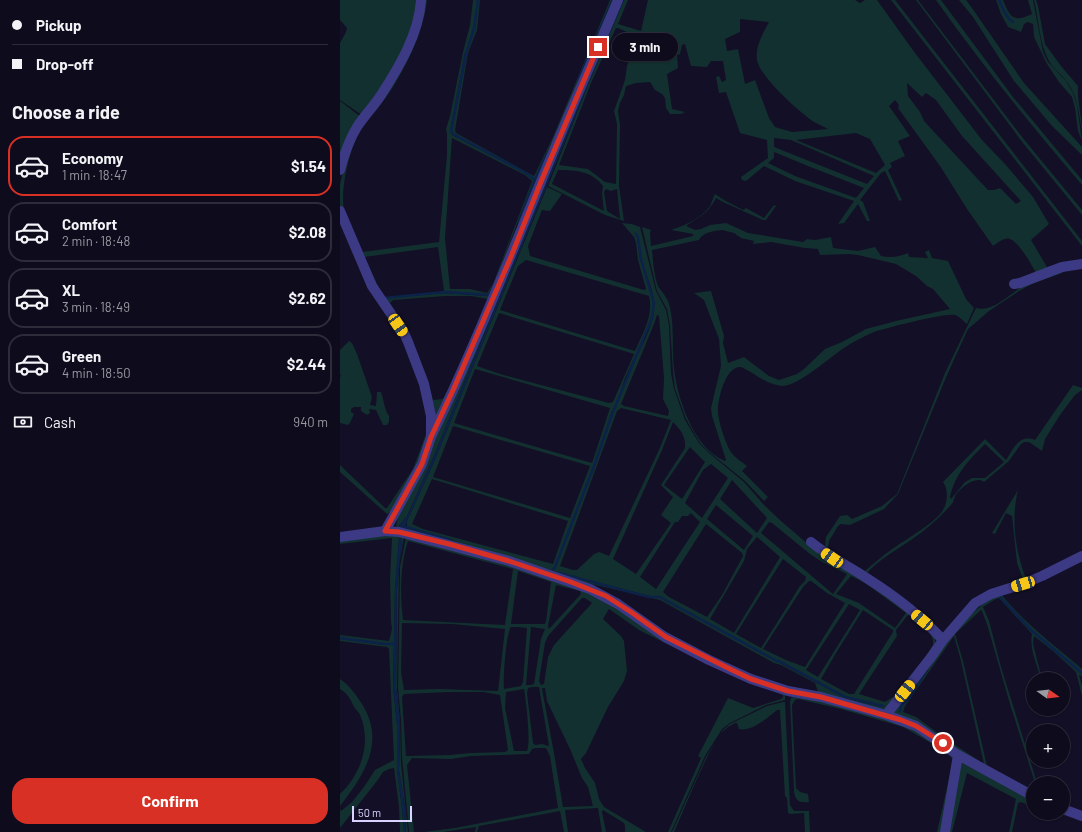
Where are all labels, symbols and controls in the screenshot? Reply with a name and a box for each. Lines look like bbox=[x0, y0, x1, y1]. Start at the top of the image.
text: Pickup bbox=[36, 16, 82, 34]
callout: 3 min bbox=[612, 33, 678, 61]
route end bbox=[589, 38, 607, 56]
text: 3 min bbox=[630, 39, 660, 55]
text: Drop-off bbox=[36, 55, 94, 73]
text: Choose a ride bbox=[12, 101, 120, 123]
icon: car bbox=[14, 148, 50, 184]
text: Economy bbox=[62, 149, 123, 167]
text: $1.54 bbox=[291, 157, 326, 175]
text: 1 min · 18:47 bbox=[62, 167, 127, 183]
icon: car bbox=[14, 214, 50, 250]
text: Comfort bbox=[62, 215, 117, 233]
text: $2.08 bbox=[289, 223, 326, 241]
text: 2 min · 18:48 bbox=[62, 233, 130, 249]
icon: car bbox=[14, 280, 50, 316]
text: XL bbox=[62, 281, 80, 299]
text: $2.62 bbox=[289, 289, 326, 307]
text: 3 min · 18:49 bbox=[62, 299, 130, 315]
car bbox=[386, 312, 410, 338]
icon: car bbox=[14, 346, 50, 382]
text: Green bbox=[62, 347, 101, 365]
text: $2.44 bbox=[287, 355, 326, 373]
text: 4 min · 18:50 bbox=[62, 365, 131, 381]
icon: cash bbox=[12, 411, 34, 433]
text: Cash bbox=[44, 413, 76, 431]
text: 940 m bbox=[293, 414, 328, 430]
car bbox=[819, 546, 845, 570]
car bbox=[1010, 575, 1036, 593]
car bbox=[909, 608, 935, 632]
north arrow bbox=[1026, 672, 1070, 716]
map controls bbox=[1026, 672, 1070, 820]
car bbox=[893, 678, 917, 704]
button: + bbox=[1026, 724, 1070, 768]
route start bbox=[934, 734, 952, 752]
button: − bbox=[1026, 776, 1070, 820]
button: Confirm bbox=[12, 778, 328, 824]
scale bar bbox=[352, 804, 412, 823]
text: 50 m bbox=[358, 806, 381, 819]

